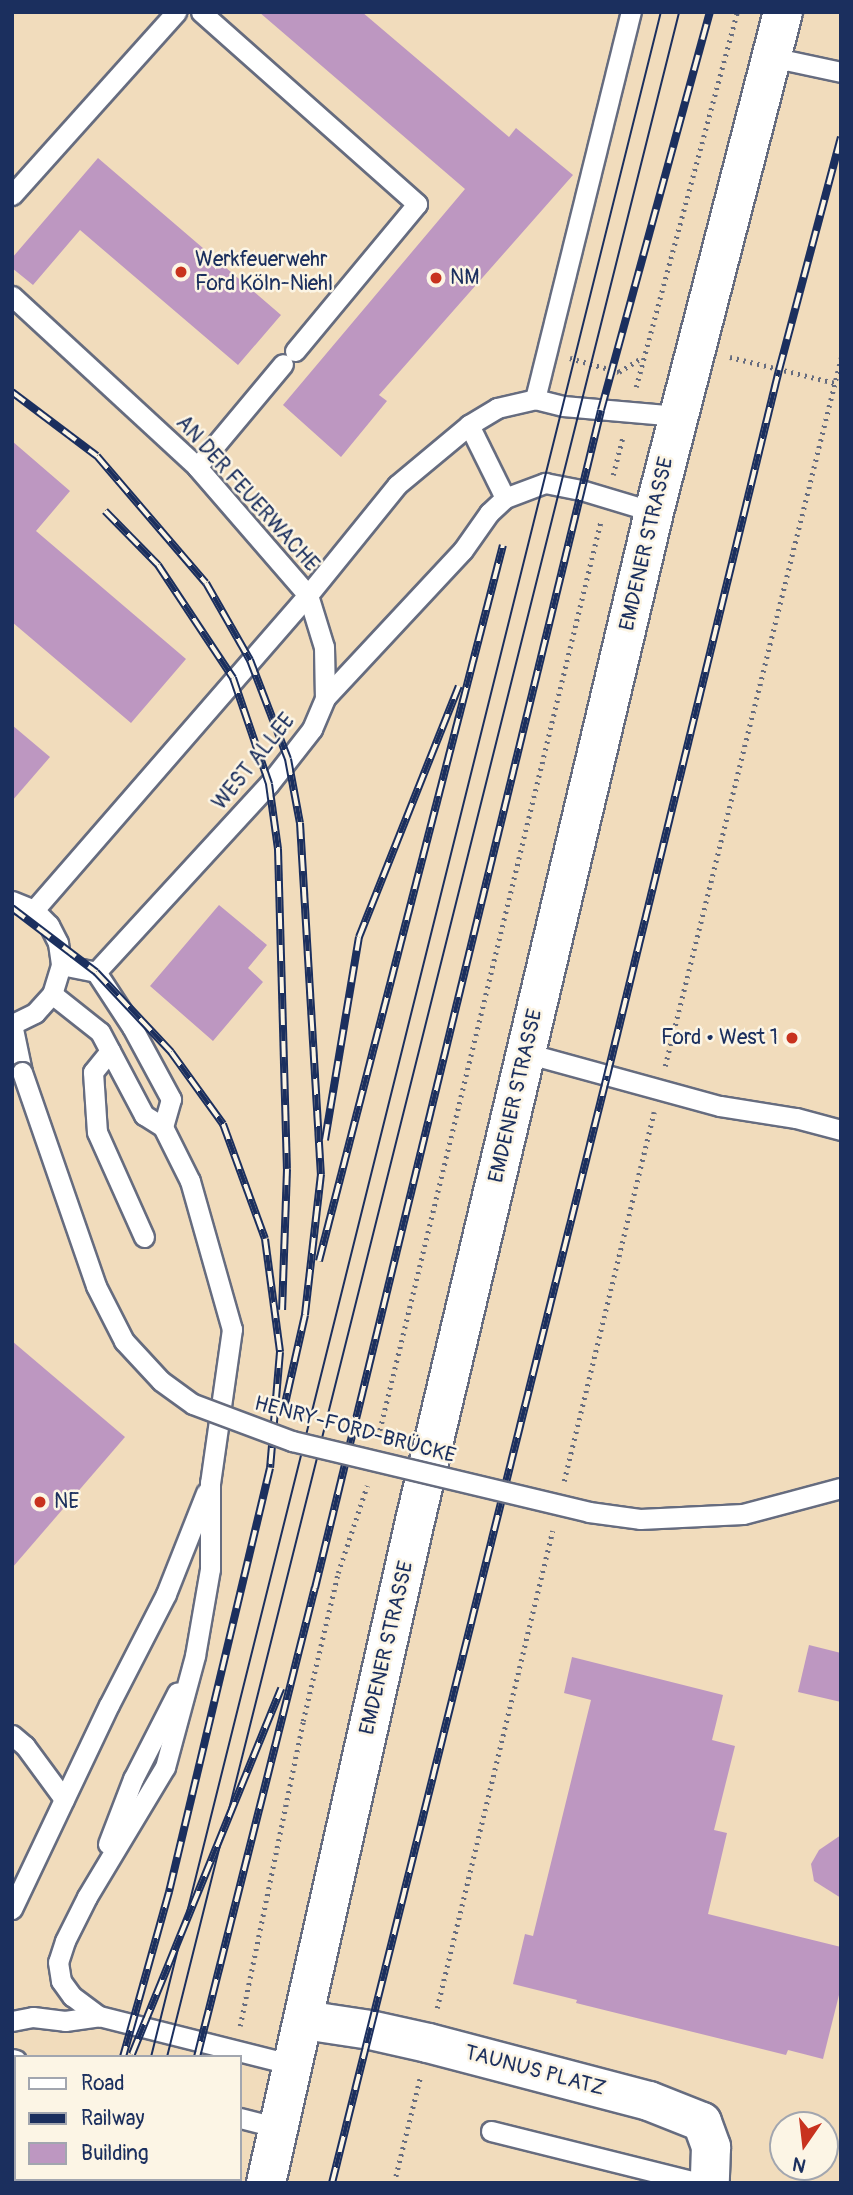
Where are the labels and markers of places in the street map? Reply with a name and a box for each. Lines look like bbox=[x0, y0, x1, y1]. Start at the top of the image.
place label: Werkfeuerwehr Ford Köln-Niehl bbox=[195, 247, 333, 297]
marker: Werkfeuerwehr Ford Köln-Niehl bbox=[173, 264, 189, 280]
place label: NM bbox=[450, 265, 479, 291]
marker: NM bbox=[428, 270, 444, 286]
place label: Ford • West 1 bbox=[661, 1025, 778, 1051]
marker: Ford • West 1 bbox=[784, 1030, 800, 1046]
place label: NE bbox=[54, 1489, 79, 1515]
marker: NE bbox=[32, 1494, 48, 1510]

